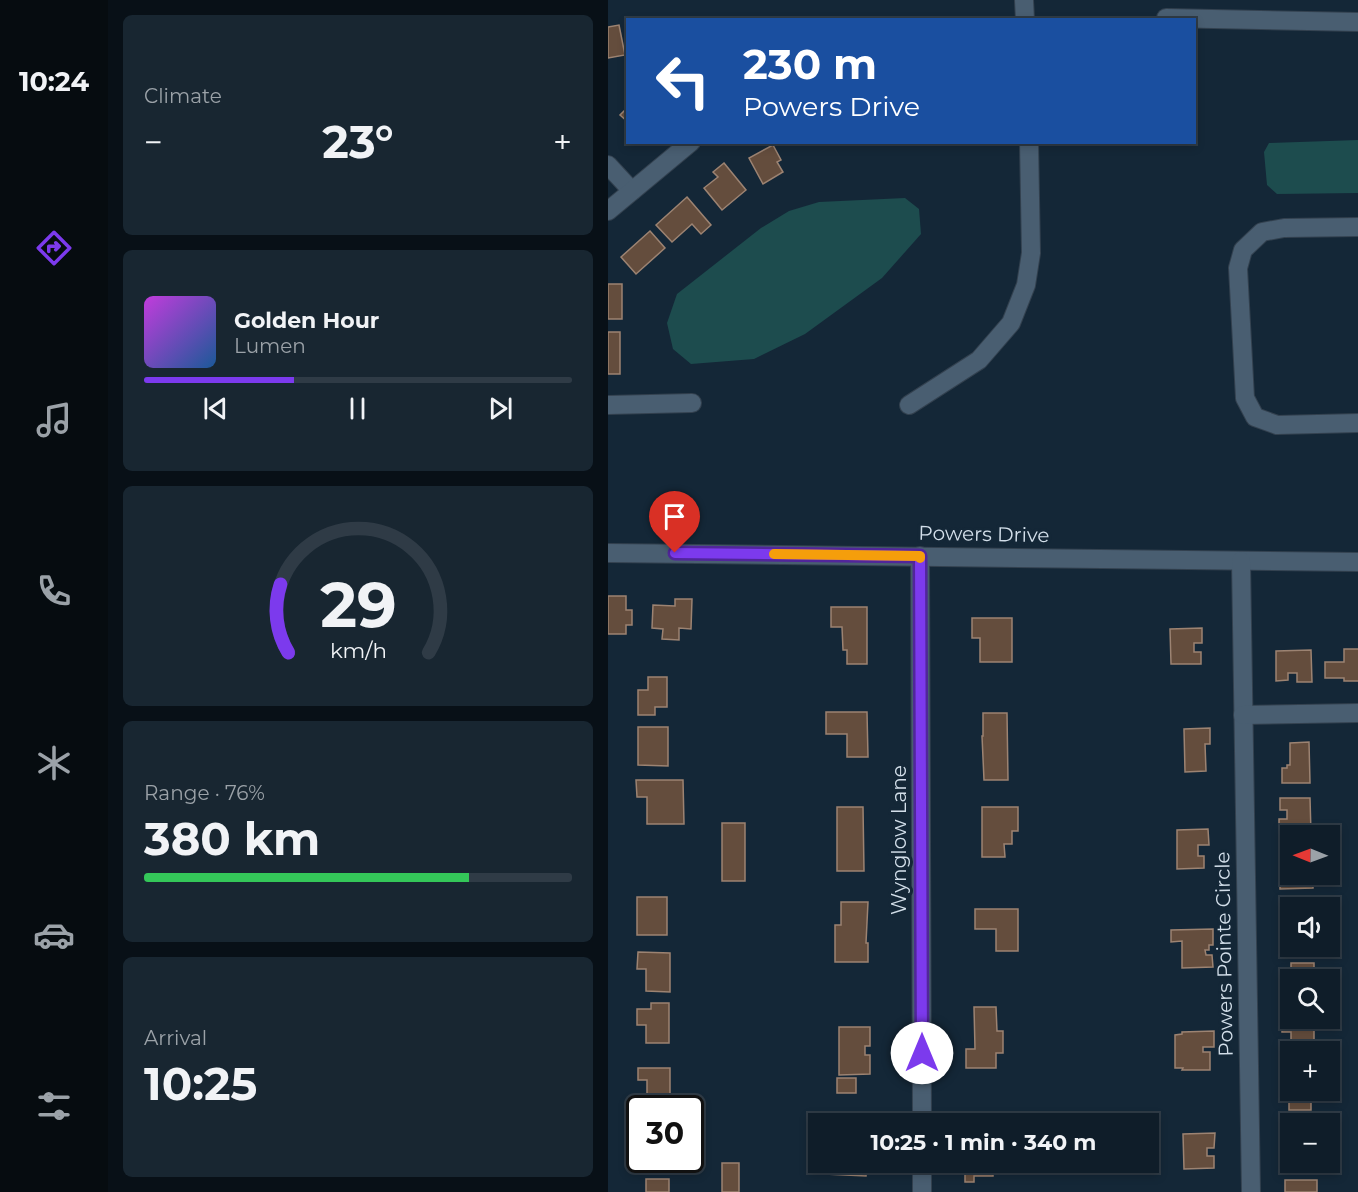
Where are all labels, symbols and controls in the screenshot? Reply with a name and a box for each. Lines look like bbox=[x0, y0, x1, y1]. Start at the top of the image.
text: 230 m bbox=[743, 38, 877, 90]
icon: left bbox=[644, 42, 722, 120]
text: 10:24 bbox=[19, 65, 89, 98]
text: Climate bbox=[144, 84, 222, 108]
text: Powers Drive bbox=[743, 90, 920, 123]
text: 23° bbox=[322, 114, 394, 169]
text: − bbox=[144, 122, 163, 162]
text: + bbox=[553, 122, 572, 162]
icon: directions bbox=[33, 227, 75, 269]
text: Golden Hour bbox=[234, 307, 379, 334]
text: Lumen bbox=[234, 334, 306, 358]
icon: previous bbox=[199, 392, 232, 425]
icon: pause bbox=[341, 392, 374, 425]
icon: next bbox=[484, 392, 517, 425]
icon: music bbox=[33, 399, 75, 441]
pin bbox=[649, 491, 700, 553]
icon: arrive bbox=[658, 500, 691, 533]
street label: Powers Drive bbox=[918, 521, 1050, 547]
text: 29 bbox=[320, 567, 396, 643]
icon: phone bbox=[33, 570, 75, 612]
text: km/h bbox=[329, 637, 387, 663]
icon: climate bbox=[33, 742, 75, 784]
street label: Wynglow Lane bbox=[887, 765, 911, 915]
text: Range · 76% bbox=[144, 781, 265, 805]
text: 380 km bbox=[144, 811, 320, 866]
north arrow bbox=[1280, 825, 1340, 885]
map controls bbox=[1280, 825, 1340, 1173]
street label: Powers Pointe Circle bbox=[1210, 851, 1238, 1057]
button: sound bbox=[1280, 897, 1340, 957]
icon: car bbox=[33, 914, 75, 956]
button: search bbox=[1280, 969, 1340, 1029]
position arrow bbox=[890, 1021, 954, 1085]
text: Arrival bbox=[144, 1026, 207, 1050]
button: + bbox=[1280, 1041, 1340, 1101]
text: 10:25 bbox=[144, 1056, 257, 1111]
icon: filters bbox=[33, 1085, 75, 1127]
speed limit sign: 30 bbox=[626, 1095, 704, 1173]
button: − bbox=[1280, 1113, 1340, 1173]
text: 10:25 · 1 min · 340 m bbox=[871, 1129, 1096, 1156]

